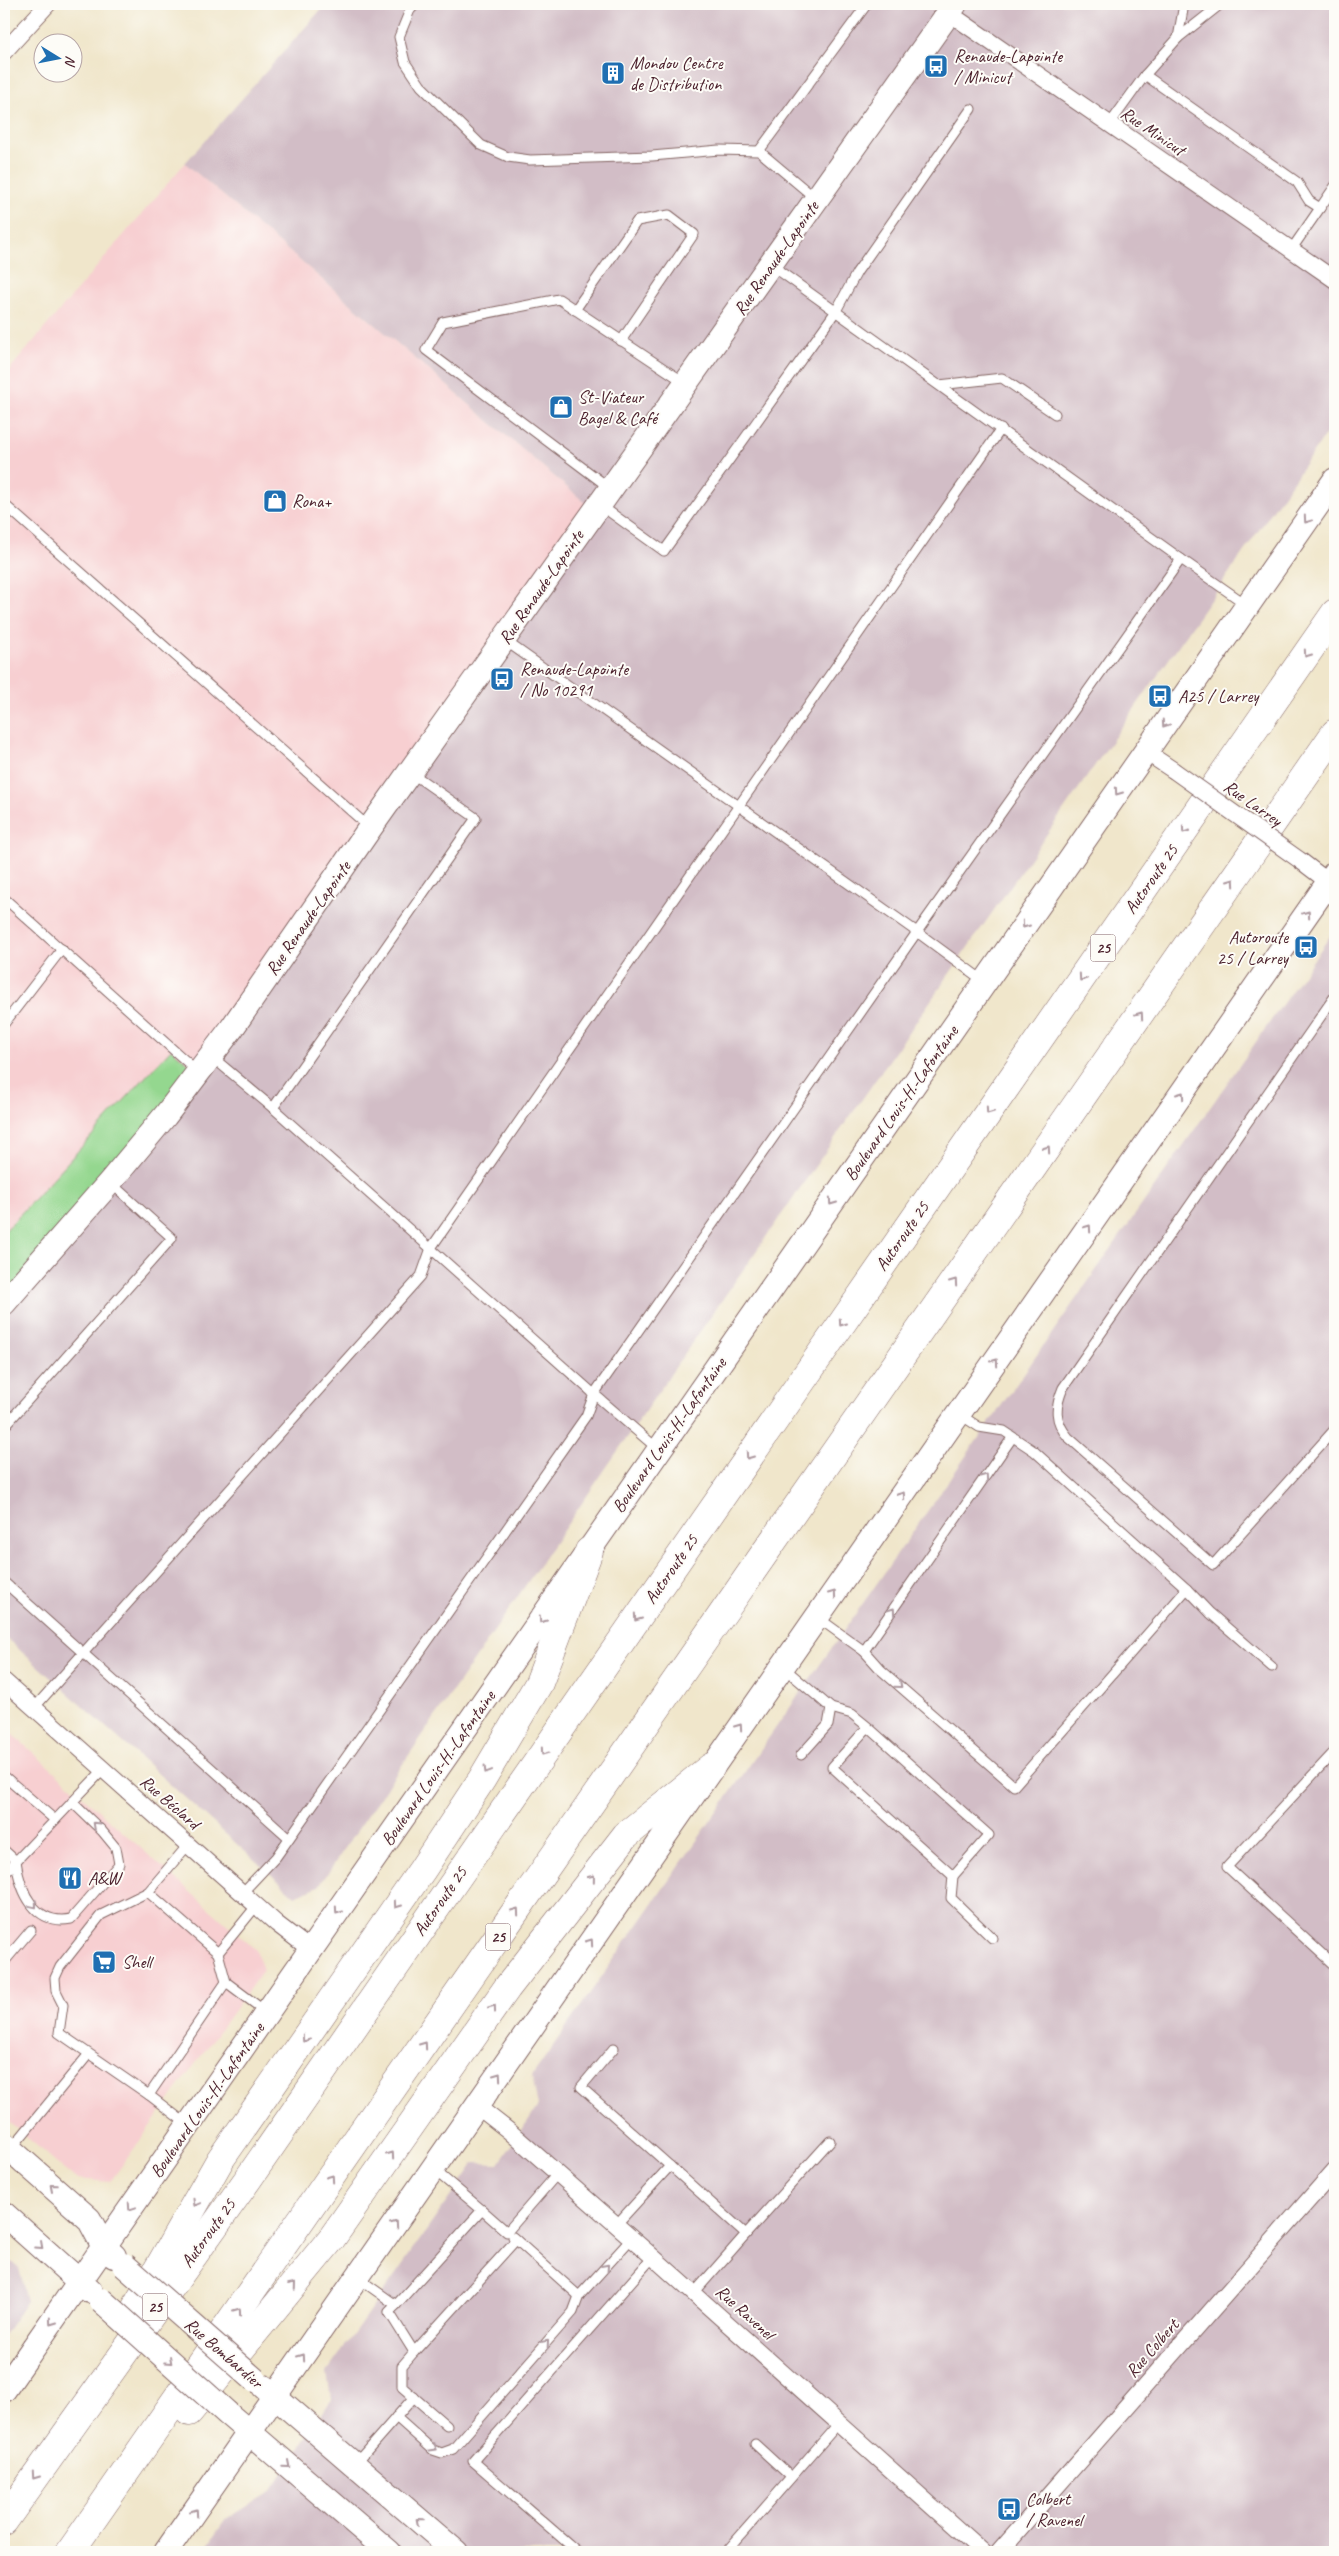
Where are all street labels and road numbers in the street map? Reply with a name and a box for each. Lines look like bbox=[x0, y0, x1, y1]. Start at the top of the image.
street label: Rue Minicut bbox=[1117, 102, 1192, 162]
street label: Rue Renaude-Lapointe bbox=[729, 196, 824, 319]
street label: Rue Renaude-Lapointe bbox=[494, 525, 589, 648]
street label: Rue Larrey bbox=[1220, 775, 1288, 832]
street label: Autoroute 25 bbox=[1119, 839, 1183, 918]
street label: Rue Renaude-Lapointe bbox=[261, 856, 356, 979]
road number: 25 bbox=[1090, 934, 1116, 961]
street label: Boulevard Louis-H.-Lafontaine bbox=[839, 1020, 964, 1185]
street label: Autoroute 25 bbox=[870, 1196, 934, 1275]
street label: Boulevard Louis-H.-Lafontaine bbox=[607, 1352, 732, 1517]
street label: Autoroute 25 bbox=[639, 1529, 703, 1608]
street label: Boulevard Louis-H.-Lafontaine bbox=[376, 1685, 501, 1850]
street label: Rue Béclard bbox=[136, 1770, 207, 1836]
street label: Autoroute 25 bbox=[408, 1861, 472, 1940]
road number: 25 bbox=[486, 1924, 510, 1950]
street label: Boulevard Louis-H.-Lafontaine bbox=[145, 2017, 270, 2182]
street label: Autoroute 25 bbox=[176, 2194, 241, 2272]
street label: Rue Ravenel bbox=[711, 2280, 781, 2346]
road number: 25 bbox=[142, 2294, 168, 2320]
street label: Rue Bombardier bbox=[180, 2313, 269, 2394]
street label: Rue Colbert bbox=[1121, 2313, 1185, 2382]

